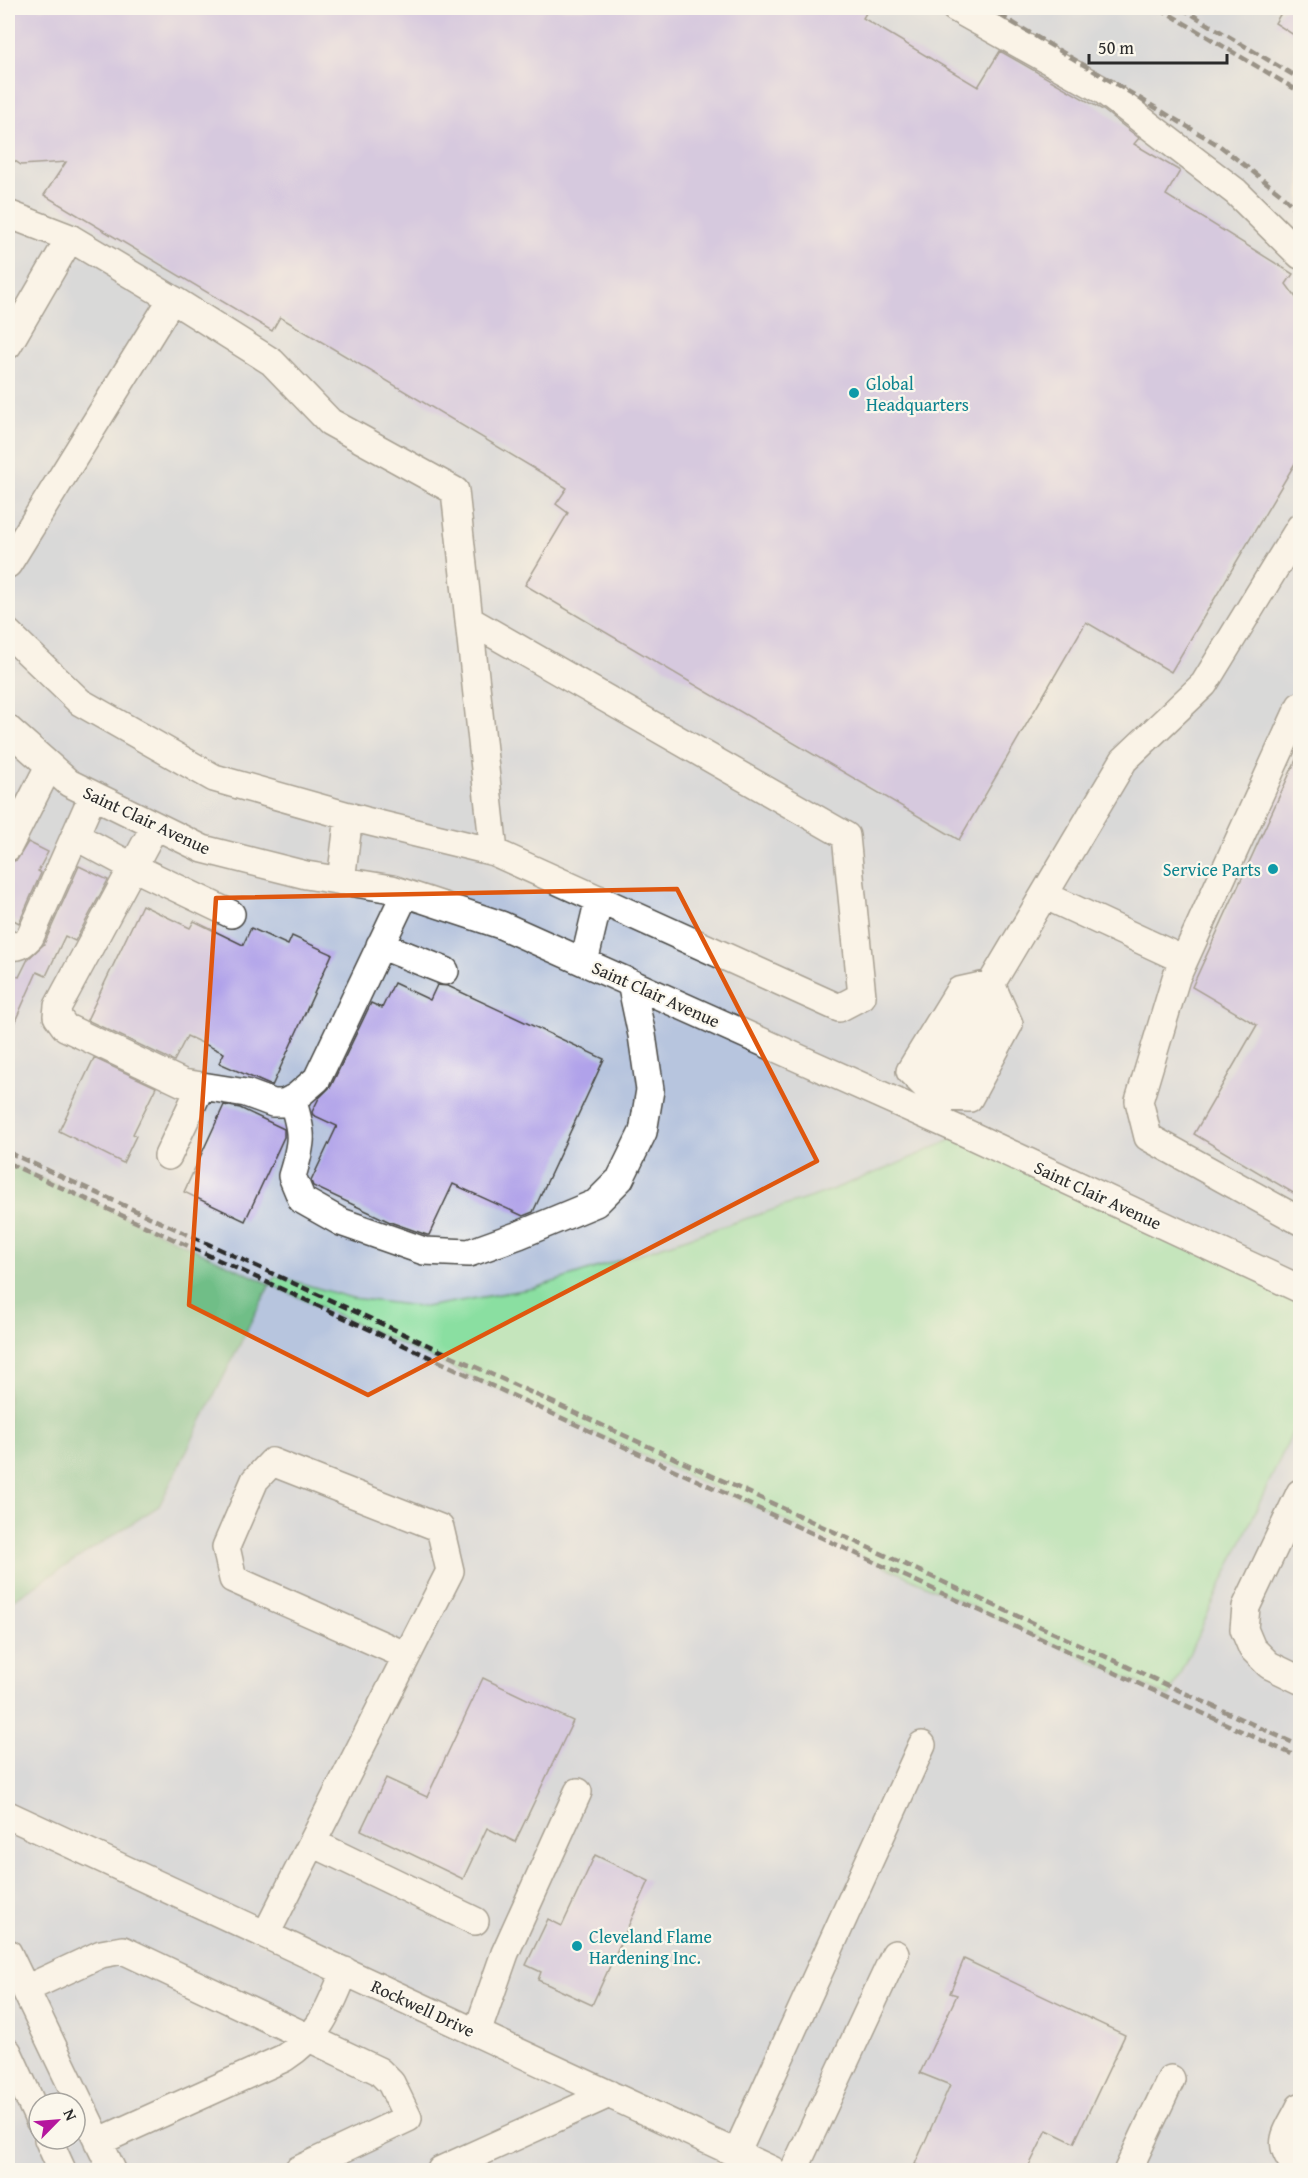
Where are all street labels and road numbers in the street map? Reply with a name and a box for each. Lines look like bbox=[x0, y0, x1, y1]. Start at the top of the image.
street label: Saint Clair Avenue bbox=[79, 779, 215, 861]
street label: Saint Clair Avenue bbox=[588, 954, 724, 1034]
street label: Saint Clair Avenue bbox=[1030, 1154, 1166, 1236]
street label: Rockwell Drive bbox=[367, 1972, 479, 2044]

